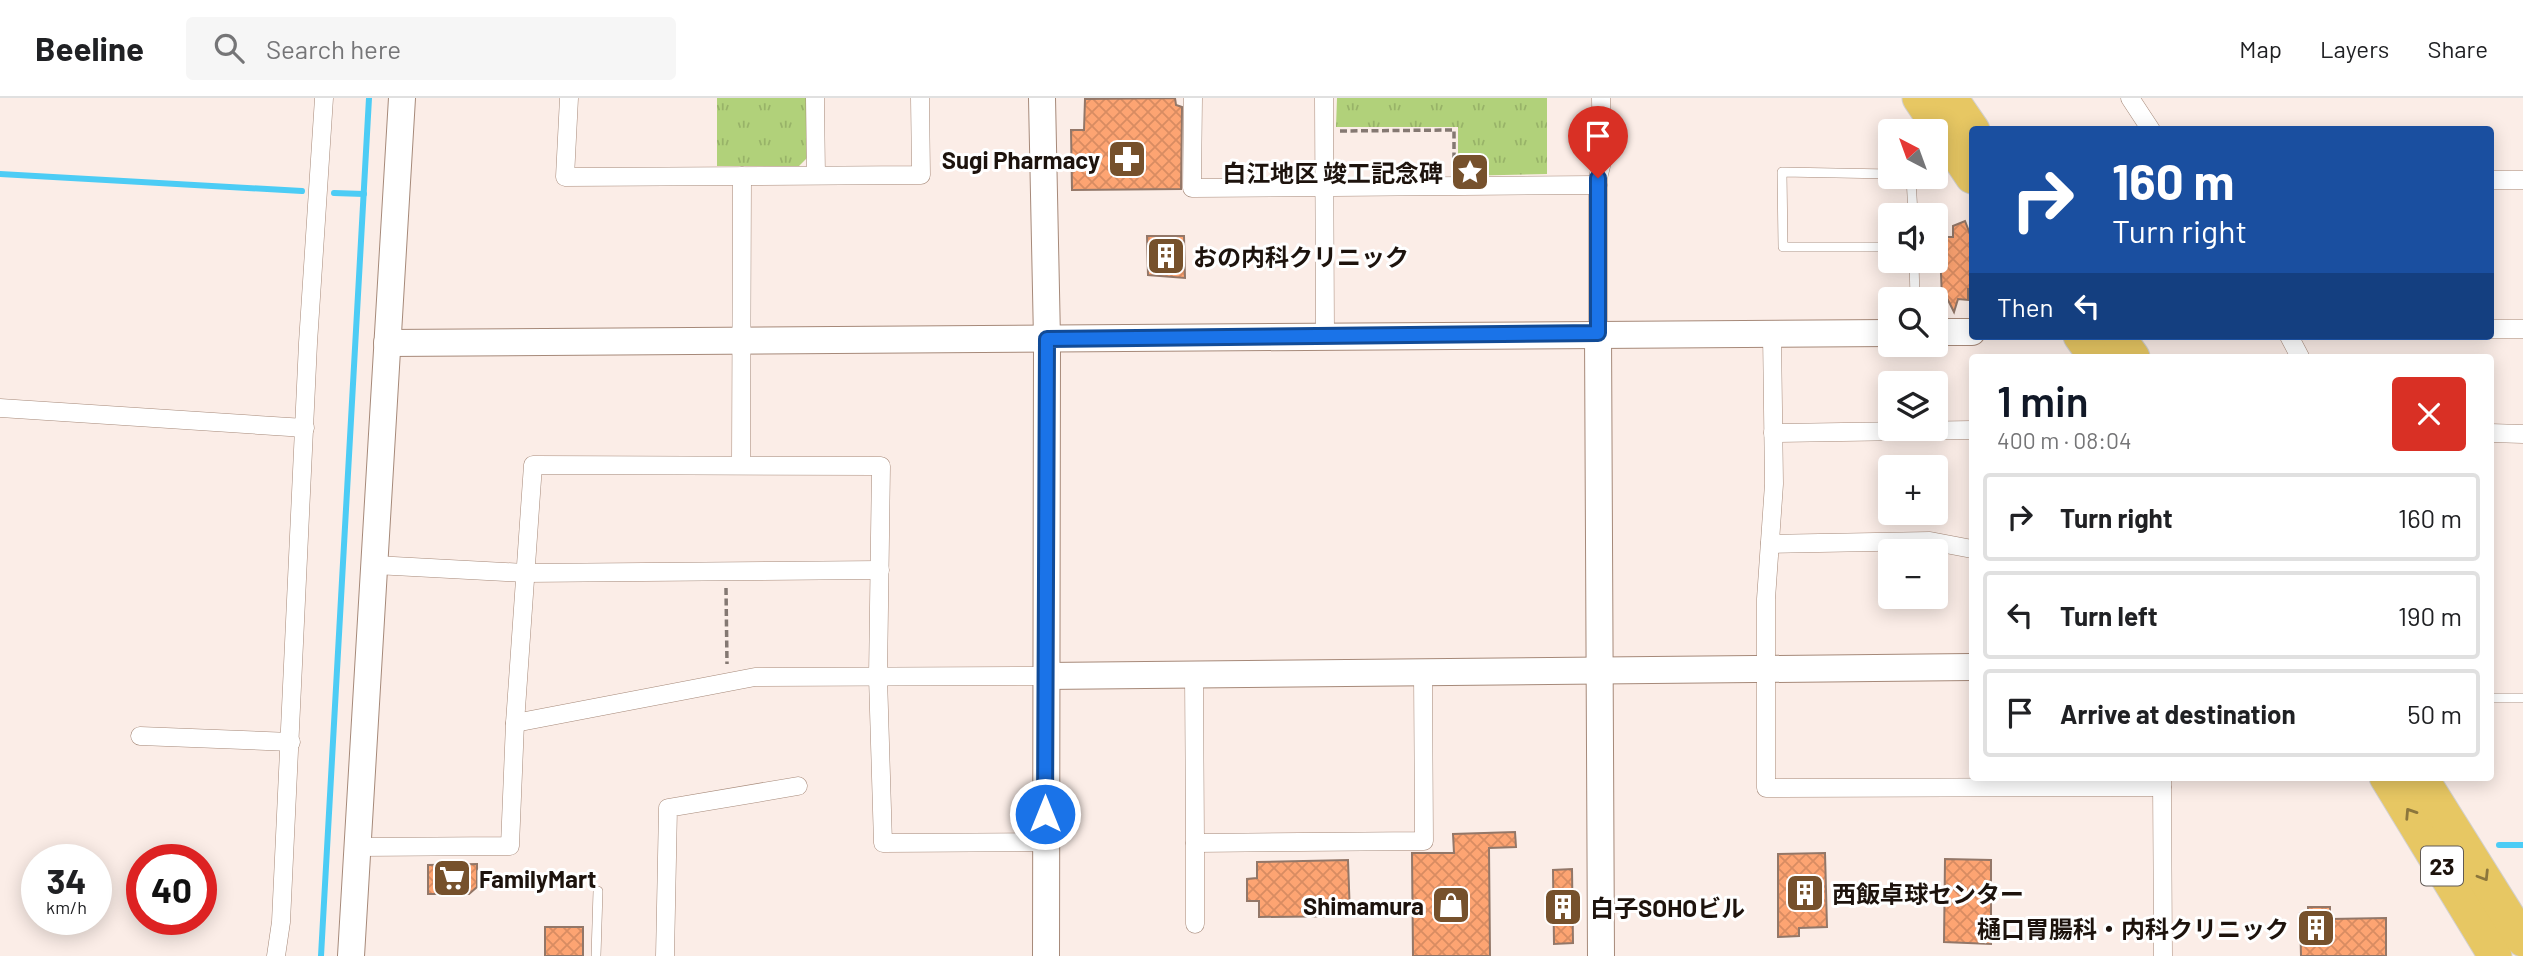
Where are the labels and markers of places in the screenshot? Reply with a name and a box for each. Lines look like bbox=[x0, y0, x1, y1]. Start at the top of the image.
pin bbox=[1568, 106, 1628, 178]
pharmacy icon: Sugi Pharmacy bbox=[1106, 138, 1148, 180]
place label: Sugi Pharmacy bbox=[942, 145, 1100, 174]
place icon: 白江地区 竣工記念碑 bbox=[1449, 151, 1491, 193]
place label: 白江地区 竣工記念碑 bbox=[1222, 158, 1443, 187]
building icon: おの内科クリニック bbox=[1145, 235, 1187, 277]
place label: おの内科クリニック bbox=[1193, 242, 1409, 271]
supermarket icon: FamilyMart bbox=[431, 857, 473, 899]
place label: FamilyMart bbox=[479, 864, 596, 893]
building icon: 西飯卓球センター bbox=[1784, 872, 1826, 914]
place label: 西飯卓球センター bbox=[1832, 879, 2024, 908]
shop icon: Shimamura bbox=[1430, 884, 1472, 926]
building icon: 白子SOHOビル bbox=[1542, 886, 1584, 928]
place label: Shimamura bbox=[1303, 891, 1424, 920]
place label: 白子SOHOビル bbox=[1590, 893, 1745, 922]
building icon: 樋口胃腸科・内科クリニック bbox=[2295, 907, 2337, 949]
place label: 樋口胃腸科・内科クリニック bbox=[1977, 914, 2289, 943]

